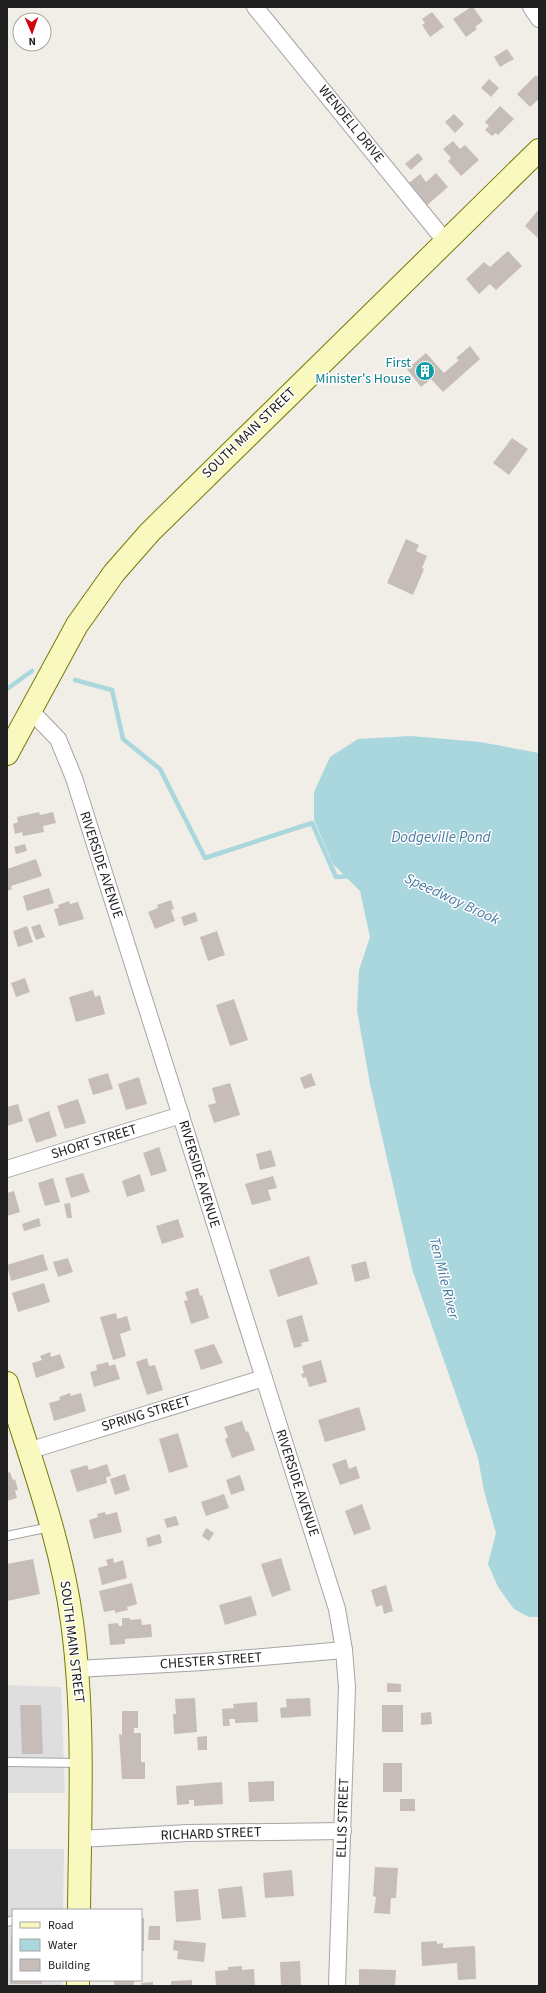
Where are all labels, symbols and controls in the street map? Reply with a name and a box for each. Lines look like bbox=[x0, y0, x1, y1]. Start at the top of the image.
north arrow bbox=[12, 12, 52, 52]
text: N bbox=[28, 34, 36, 49]
street label: WENDELL DRIVE bbox=[313, 81, 389, 167]
place label: First Minister's House bbox=[315, 353, 411, 389]
building icon: First Minister's House bbox=[414, 360, 436, 382]
street label: SOUTH MAIN STREET bbox=[198, 383, 301, 483]
street label: RIVERSIDE AVENUE bbox=[74, 809, 128, 921]
water label: Dodgeville Pond bbox=[391, 827, 492, 848]
water label: Speedway Brook bbox=[401, 868, 504, 931]
street label: RIVERSIDE AVENUE bbox=[173, 1118, 225, 1230]
street label: SHORT STREET bbox=[49, 1119, 140, 1165]
water label: Ten Mile River bbox=[424, 1235, 465, 1322]
street label: SPRING STREET bbox=[99, 1391, 194, 1437]
street label: RIVERSIDE AVENUE bbox=[270, 1427, 324, 1539]
street label: SOUTH MAIN STREET bbox=[55, 1579, 90, 1705]
street label: CHESTER STREET bbox=[159, 1647, 263, 1675]
street label: ELLIS STREET bbox=[332, 1777, 354, 1858]
street label: RICHARD STREET bbox=[160, 1822, 262, 1846]
legend bbox=[12, 1909, 142, 1981]
text: Road bbox=[48, 1917, 74, 1934]
text: Water bbox=[48, 1937, 78, 1954]
text: Building bbox=[48, 1957, 90, 1974]

